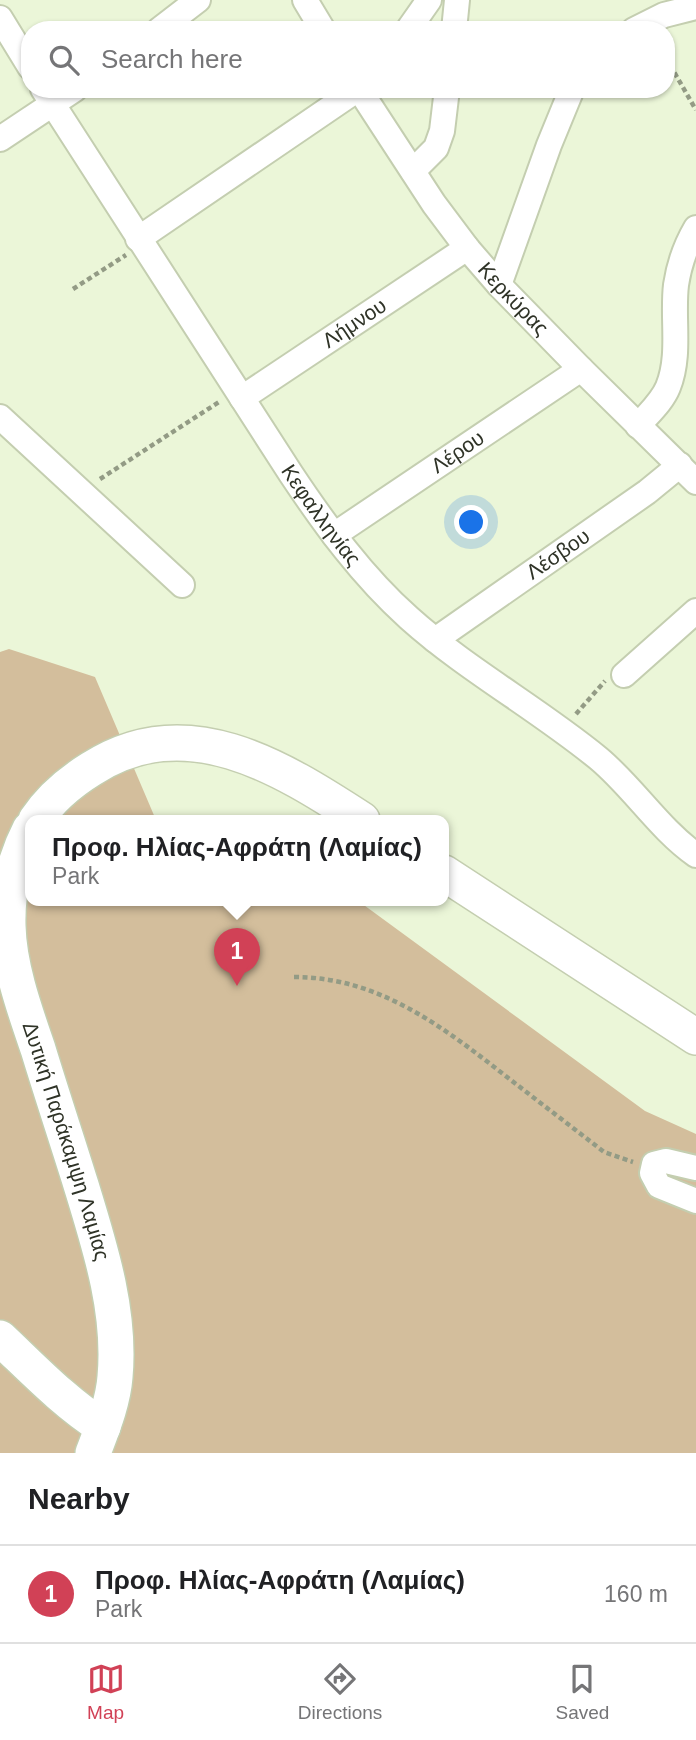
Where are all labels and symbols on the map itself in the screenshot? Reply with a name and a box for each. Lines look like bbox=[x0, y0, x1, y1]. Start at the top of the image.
street label: Κερκύρας bbox=[474, 257, 553, 340]
street label: Λήμνου bbox=[318, 293, 390, 352]
street label: Λέρου bbox=[427, 426, 488, 477]
street label: Κεφαλληνίας bbox=[277, 460, 366, 570]
your location bbox=[454, 505, 488, 539]
street label: Λέσβου bbox=[522, 524, 594, 584]
pin: 1 bbox=[214, 928, 260, 986]
street label: Δυτική Παράκαμψη Λαμίας bbox=[19, 1019, 114, 1263]

